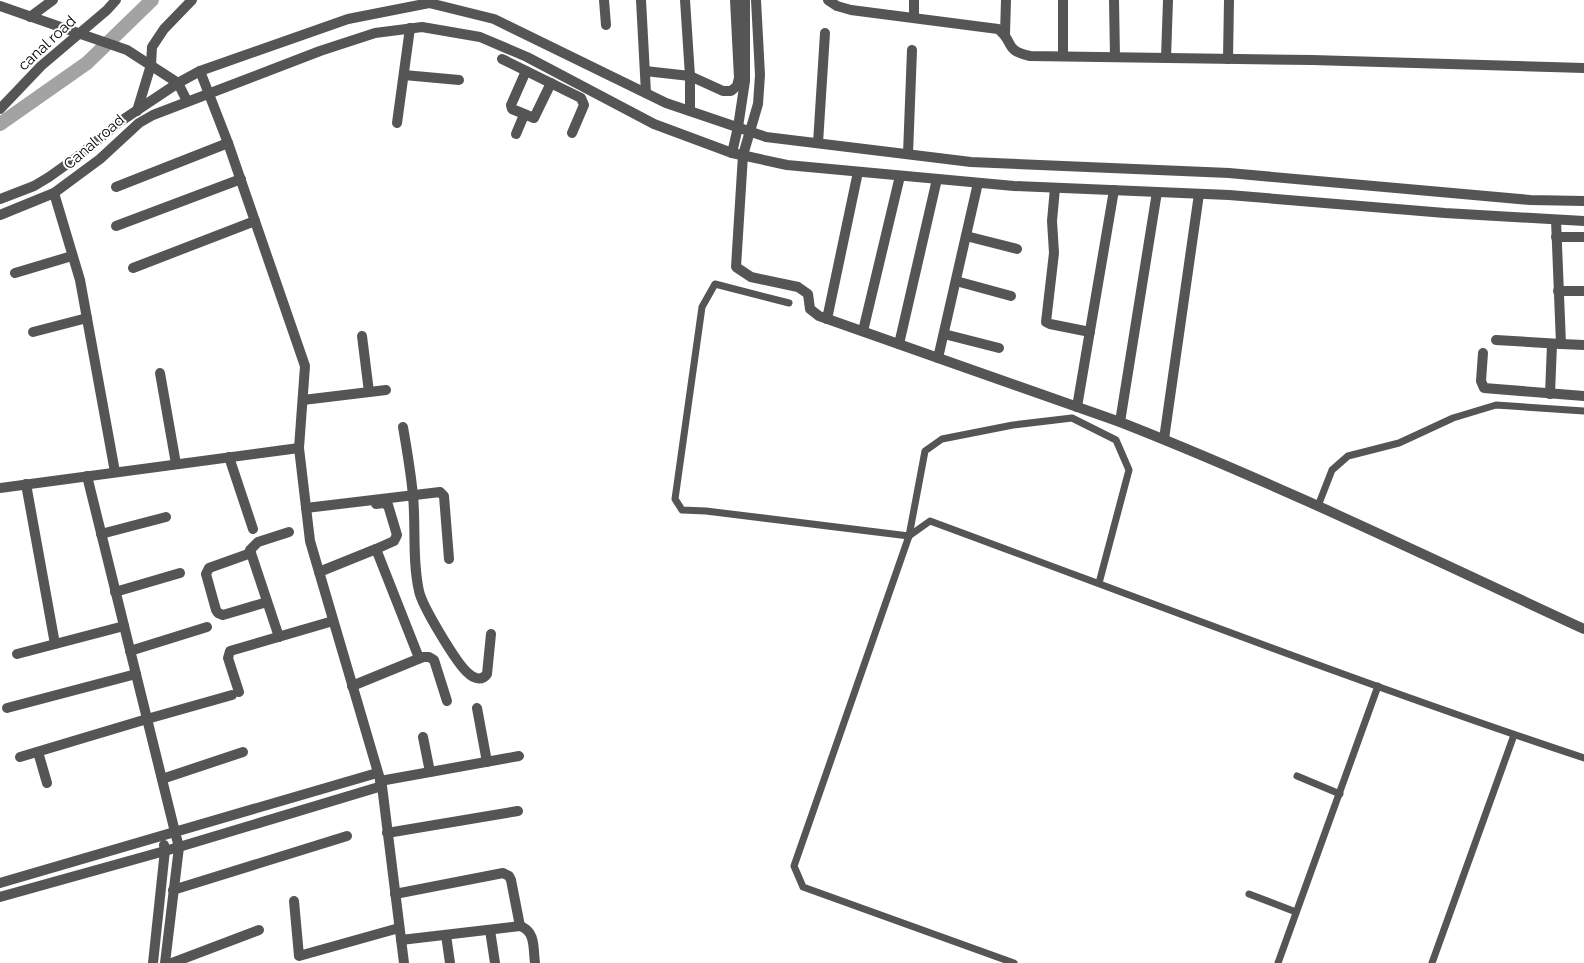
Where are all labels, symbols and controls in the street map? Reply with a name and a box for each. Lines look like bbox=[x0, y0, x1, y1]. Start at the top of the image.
street label: canal road bbox=[14, 12, 80, 74]
street label: Canal road bbox=[60, 111, 128, 173]

